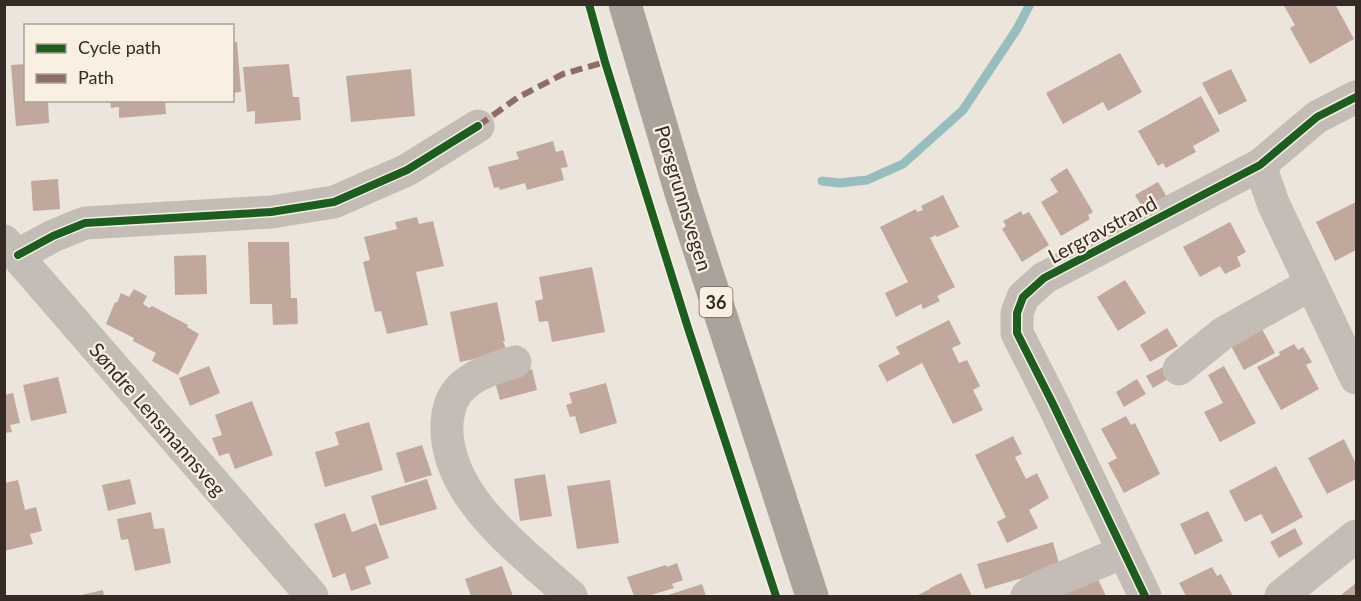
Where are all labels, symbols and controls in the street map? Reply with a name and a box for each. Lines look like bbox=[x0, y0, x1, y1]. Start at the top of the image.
legend bbox=[24, 24, 234, 102]
text: Cycle path bbox=[78, 36, 161, 58]
text: Path bbox=[78, 66, 114, 88]
street label: Porsgrunnsvegen bbox=[650, 122, 718, 274]
street label: Lergravstrand bbox=[1043, 190, 1161, 268]
road number: 36 bbox=[700, 287, 732, 317]
street label: Søndre Lensmannsveg bbox=[85, 337, 231, 501]

